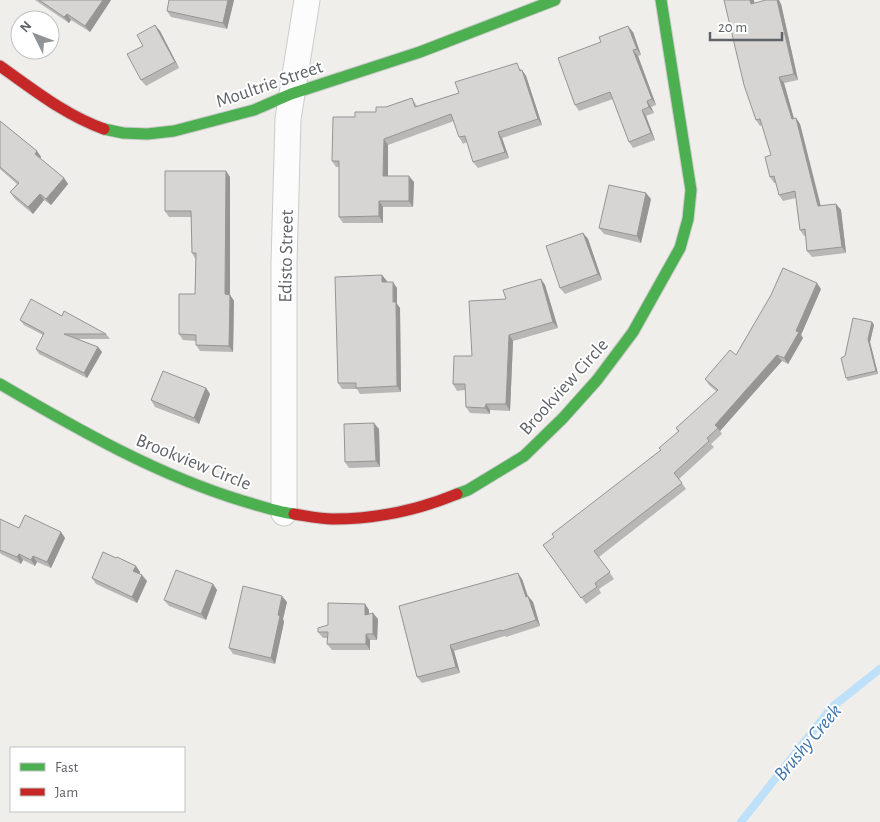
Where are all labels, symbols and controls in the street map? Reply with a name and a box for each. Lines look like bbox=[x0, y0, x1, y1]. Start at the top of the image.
north arrow bbox=[10, 10, 60, 60]
scale bar bbox=[710, 10, 782, 42]
text: N bbox=[18, 19, 35, 35]
text: 20 m bbox=[718, 20, 747, 35]
street label: Moultrie Street bbox=[214, 57, 325, 112]
street label: Edisto Street bbox=[276, 209, 297, 303]
street label: Brookview Circle bbox=[516, 335, 612, 439]
street label: Brookview Circle bbox=[133, 431, 254, 494]
water label: Brushy Creek bbox=[770, 701, 845, 785]
legend bbox=[10, 747, 185, 812]
text: Fast bbox=[55, 760, 79, 775]
text: Jam bbox=[55, 785, 78, 800]

